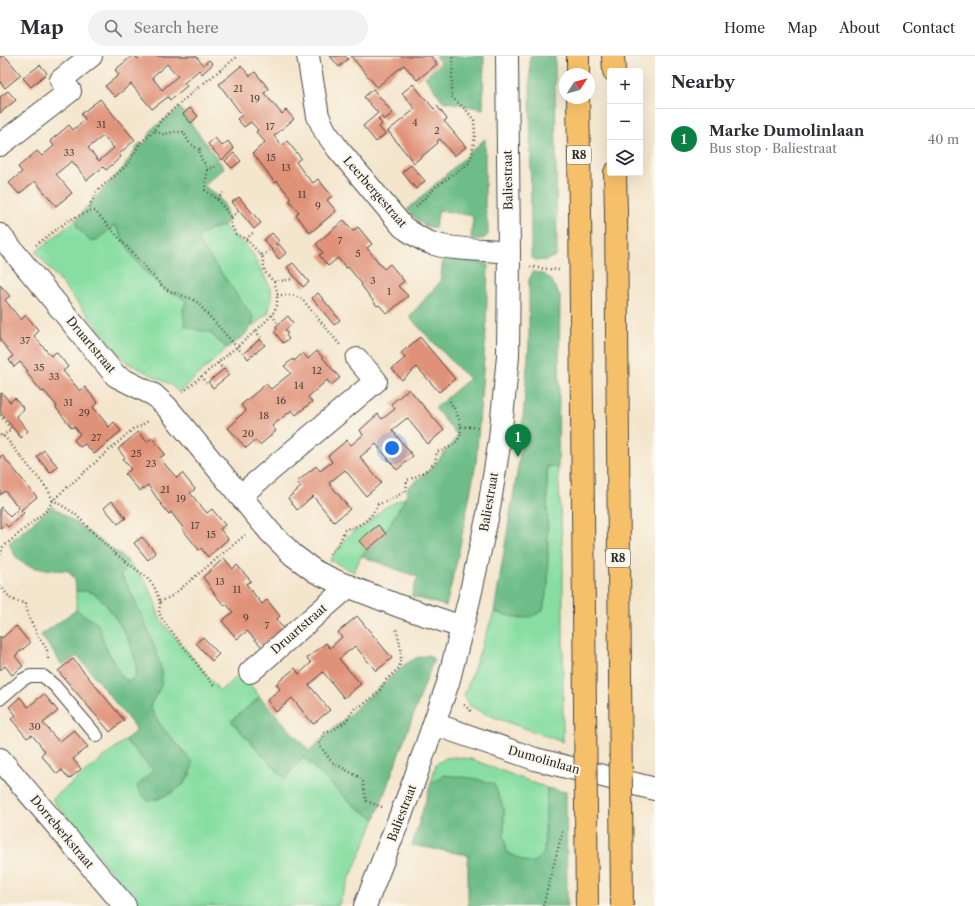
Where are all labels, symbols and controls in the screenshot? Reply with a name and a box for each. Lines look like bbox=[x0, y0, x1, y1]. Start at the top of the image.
search box bbox=[88, 10, 368, 46]
text: Map bbox=[20, 16, 64, 39]
icon: search bbox=[102, 17, 124, 39]
text: Search here bbox=[134, 18, 219, 37]
text: Home bbox=[724, 19, 765, 37]
text: Map bbox=[787, 19, 817, 37]
text: About bbox=[839, 19, 880, 37]
text: Contact bbox=[902, 19, 955, 37]
north arrow bbox=[559, 68, 595, 104]
map controls bbox=[607, 68, 643, 176]
button: + bbox=[607, 68, 643, 104]
text: Nearby bbox=[671, 72, 735, 92]
house number: 21 bbox=[233, 82, 244, 95]
house number: 19 bbox=[250, 92, 260, 105]
button: − bbox=[607, 104, 643, 140]
house number: 4 bbox=[412, 116, 418, 129]
house number: 31 bbox=[96, 118, 107, 131]
house number: 17 bbox=[265, 120, 275, 133]
text: Marke Dumolinlaan bbox=[709, 121, 864, 140]
house number: 2 bbox=[434, 124, 440, 137]
text: 1 bbox=[681, 131, 687, 147]
text: 40 m bbox=[928, 131, 959, 147]
button: layers bbox=[607, 140, 643, 176]
text: Bus stop · Baliestraat bbox=[709, 140, 837, 156]
house number: 33 bbox=[63, 146, 75, 159]
road number: R8 bbox=[567, 146, 591, 164]
street label: Baliestraat bbox=[499, 149, 516, 210]
house number: 15 bbox=[266, 151, 276, 164]
street label: Leerbergestraat bbox=[340, 153, 411, 231]
house number: 13 bbox=[281, 161, 291, 174]
house number: 11 bbox=[298, 188, 307, 201]
house number: 9 bbox=[315, 199, 321, 212]
house number: 7 bbox=[338, 234, 343, 247]
house number: 5 bbox=[355, 247, 361, 260]
house number: 3 bbox=[370, 274, 376, 287]
house number: 1 bbox=[387, 285, 392, 298]
street label: Druartstraat bbox=[63, 313, 120, 377]
house number: 37 bbox=[20, 334, 30, 347]
house number: 35 bbox=[34, 361, 44, 374]
house number: 12 bbox=[312, 364, 322, 377]
house number: 33 bbox=[48, 370, 60, 383]
house number: 14 bbox=[294, 379, 304, 392]
house number: 16 bbox=[276, 394, 286, 407]
house number: 31 bbox=[63, 396, 74, 409]
house number: 29 bbox=[78, 406, 90, 419]
house number: 18 bbox=[259, 409, 269, 422]
pin: 1 bbox=[505, 424, 531, 457]
house number: 20 bbox=[242, 427, 254, 440]
house number: 27 bbox=[91, 431, 101, 444]
your location bbox=[382, 438, 402, 458]
house number: 25 bbox=[130, 447, 142, 460]
house number: 23 bbox=[145, 457, 157, 470]
street label: Baliestraat bbox=[476, 470, 501, 533]
house number: 21 bbox=[160, 483, 171, 496]
house number: 19 bbox=[176, 492, 186, 505]
house number: 17 bbox=[190, 519, 200, 532]
house number: 15 bbox=[206, 528, 216, 541]
road number: R8 bbox=[606, 549, 630, 567]
house number: 13 bbox=[215, 575, 225, 588]
house number: 11 bbox=[233, 583, 242, 596]
street label: Druartstraat bbox=[268, 600, 330, 657]
house number: 9 bbox=[243, 611, 249, 624]
house number: 7 bbox=[265, 619, 270, 632]
house number: 30 bbox=[29, 720, 41, 733]
street label: Dumolinlaan bbox=[506, 742, 582, 777]
street label: Baliestraat bbox=[384, 781, 420, 843]
street label: Dorreberkstraat bbox=[27, 792, 98, 872]

